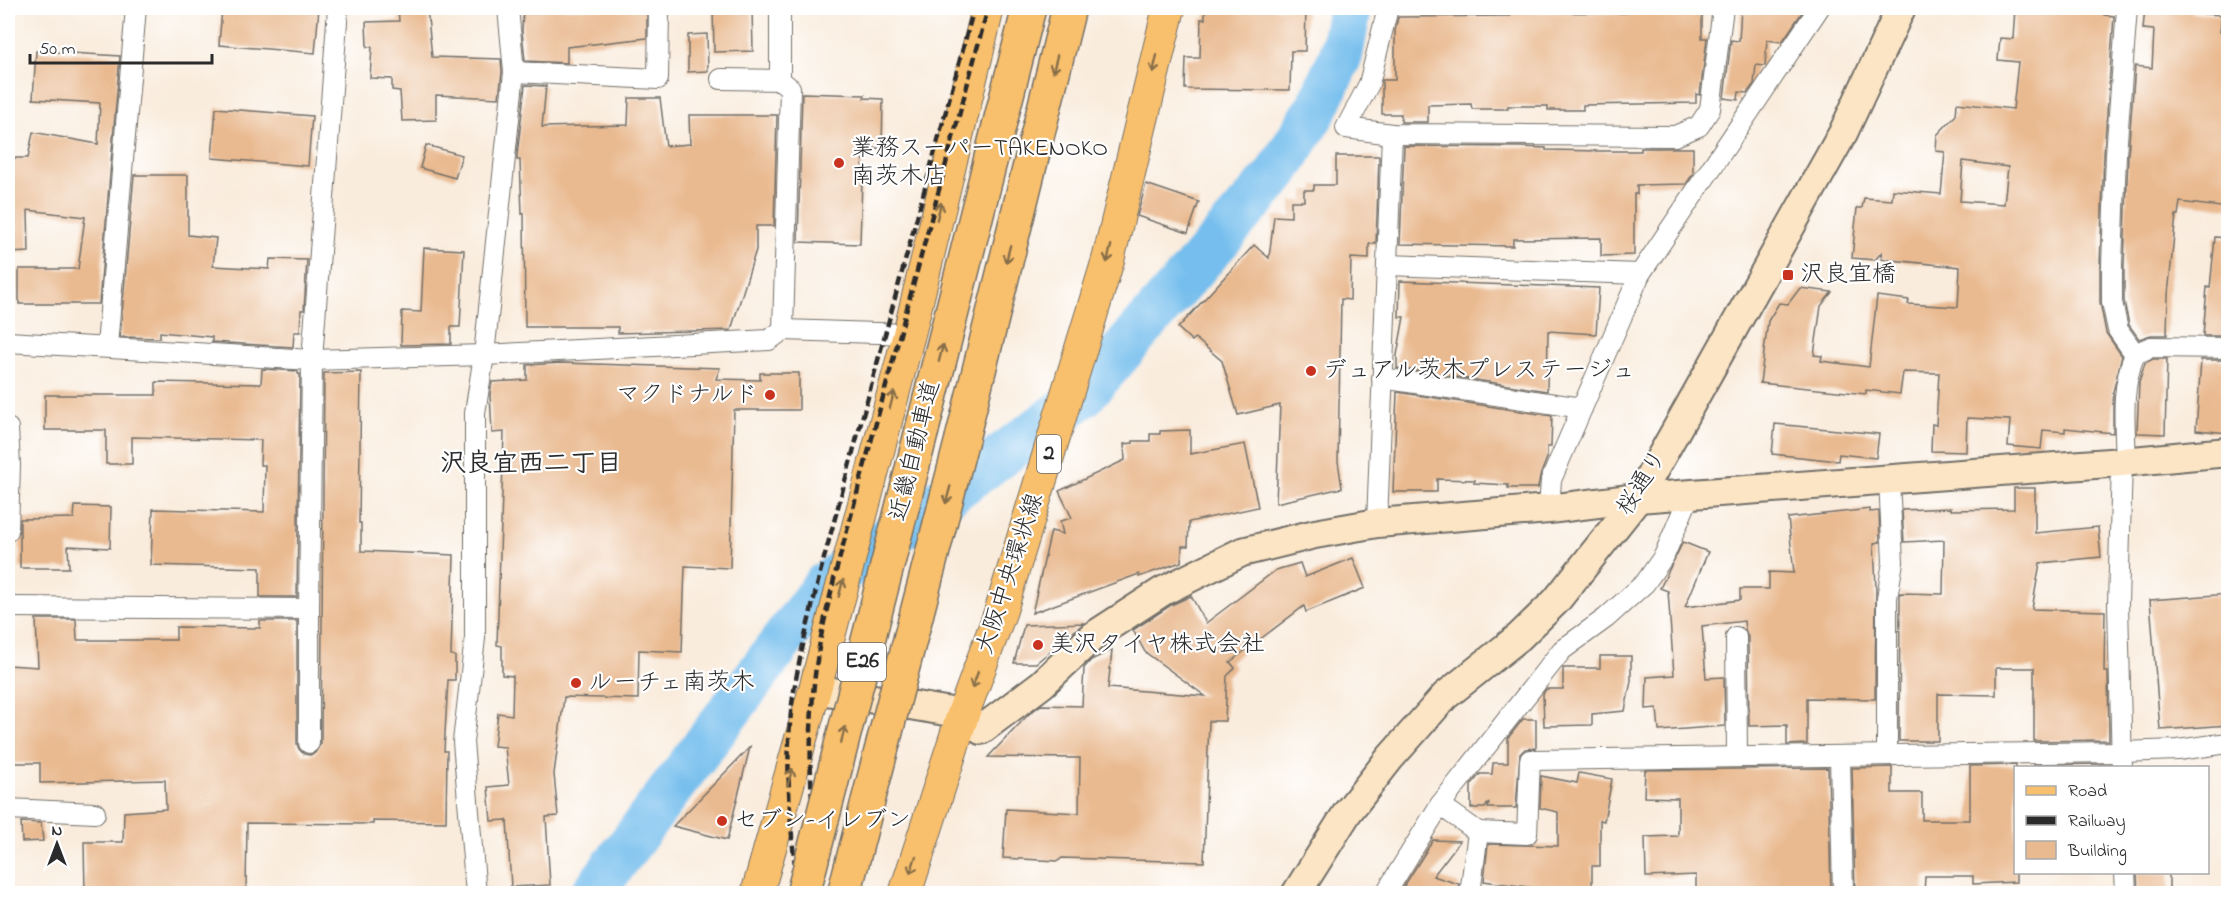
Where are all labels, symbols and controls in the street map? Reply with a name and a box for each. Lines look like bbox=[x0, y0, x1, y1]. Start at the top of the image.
scale bar bbox=[30, 27, 212, 65]
text: 50 m bbox=[39, 37, 76, 63]
one-way arrow bbox=[1049, 54, 1061, 73]
one-way arrow bbox=[1149, 55, 1161, 74]
place label: 業務スーパーTAKENOKO 南茨木店 bbox=[851, 132, 1108, 195]
marker: 業務スーパーTAKENOKO 南茨木店 bbox=[832, 156, 846, 170]
one-way arrow bbox=[934, 202, 946, 221]
one-way arrow bbox=[1002, 244, 1014, 263]
one-way arrow bbox=[1103, 244, 1114, 263]
place label: 沢良宜橋 bbox=[1800, 258, 1896, 293]
marker: 沢良宜橋 bbox=[1781, 268, 1795, 282]
one-way arrow bbox=[936, 344, 948, 363]
place label: デュアル茨木プレステージュ bbox=[1323, 354, 1635, 389]
marker: デュアル茨木プレステージュ bbox=[1304, 364, 1318, 378]
street label: 近畿自動車道 bbox=[882, 377, 950, 525]
place label: マクドナルド bbox=[616, 378, 758, 413]
marker: マクドナルド bbox=[763, 388, 777, 402]
one-way arrow bbox=[887, 391, 898, 410]
road number: 2 bbox=[1037, 435, 1061, 473]
street label: 桜通り bbox=[1609, 443, 1677, 523]
district label: 沢良宜西二丁目 bbox=[440, 446, 622, 484]
one-way arrow bbox=[941, 485, 953, 504]
street label: 大阪中央環状線 bbox=[968, 489, 1054, 659]
one-way arrow bbox=[836, 579, 848, 598]
place label: 美沢タイヤ株式会社 bbox=[1050, 628, 1265, 663]
marker: 美沢タイヤ株式会社 bbox=[1031, 638, 1045, 652]
road number: E26 bbox=[838, 643, 886, 681]
place label: ルーチェ南茨木 bbox=[588, 666, 755, 701]
one-way arrow bbox=[969, 670, 980, 689]
marker: ルーチェ南茨木 bbox=[569, 676, 583, 690]
one-way arrow bbox=[838, 726, 850, 745]
legend bbox=[2014, 766, 2209, 874]
one-way arrow bbox=[785, 767, 796, 786]
text: Road bbox=[2068, 779, 2107, 805]
place label: セブン-イレブン bbox=[734, 804, 911, 839]
text: Railway bbox=[2068, 809, 2125, 835]
north arrow bbox=[27, 814, 87, 874]
marker: セブン-イレブン bbox=[715, 814, 729, 828]
text: N bbox=[52, 819, 63, 843]
text: Building bbox=[2067, 839, 2127, 866]
one-way arrow bbox=[907, 855, 918, 874]

